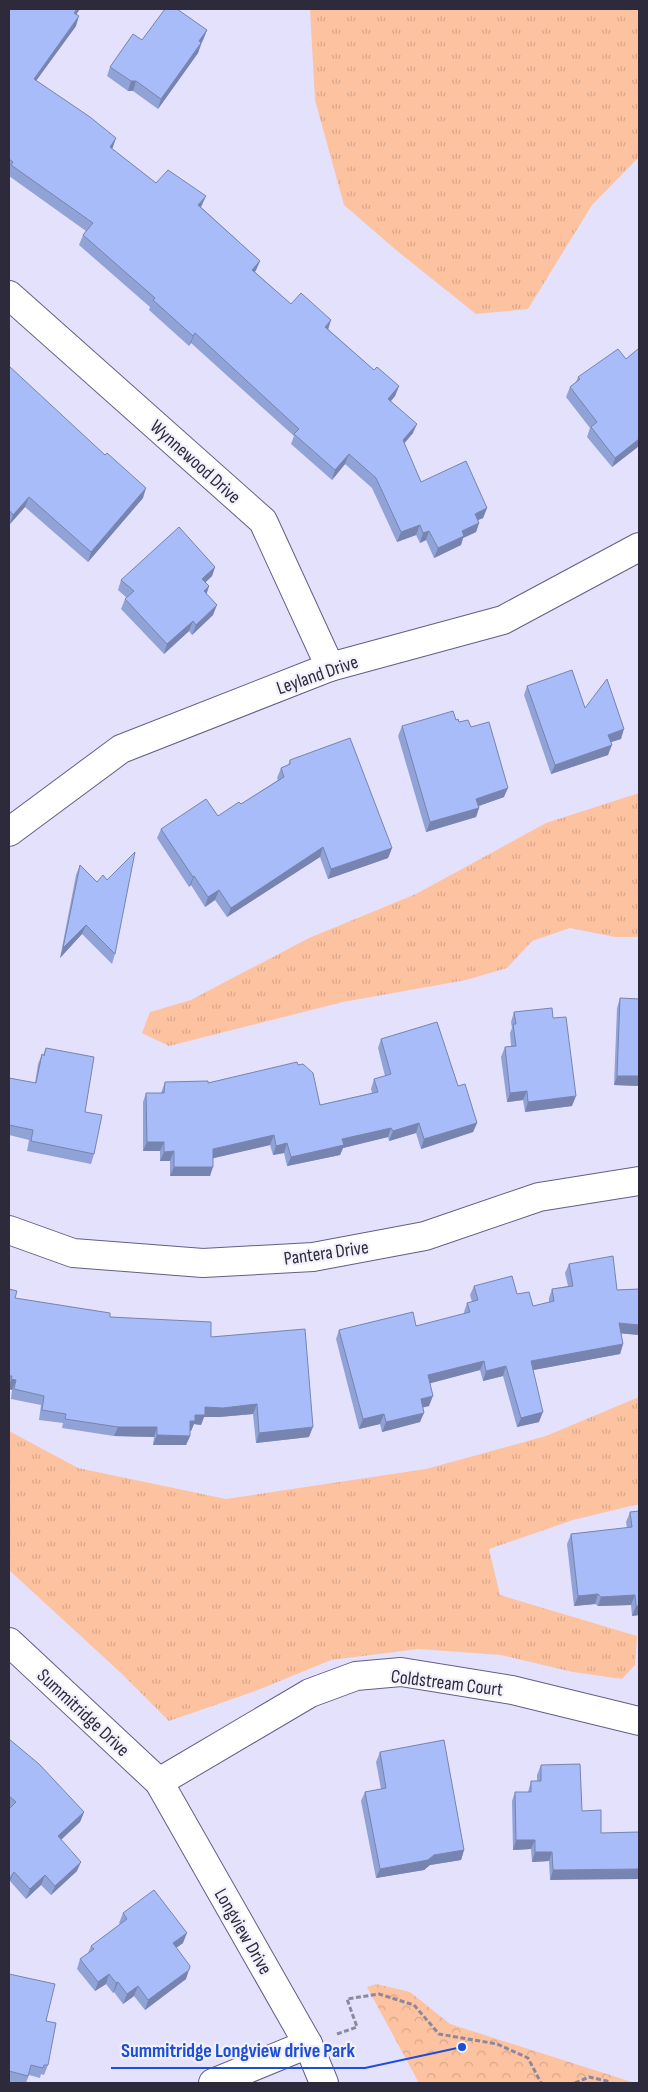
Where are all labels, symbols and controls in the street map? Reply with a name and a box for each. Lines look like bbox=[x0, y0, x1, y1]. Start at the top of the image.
street label: Wynnewood Drive bbox=[145, 415, 245, 509]
street label: Leyland Drive bbox=[274, 651, 361, 700]
street label: Pantera Drive bbox=[282, 1236, 370, 1271]
street label: Summitridge Drive bbox=[32, 1664, 134, 1762]
street label: Coldstream Court bbox=[389, 1665, 504, 1702]
street label: Longview Drive bbox=[209, 1885, 277, 1979]
callout: Summitridge Longview drive Park bbox=[111, 2033, 365, 2068]
text: Summitridge Longview drive Park bbox=[121, 2039, 355, 2063]

